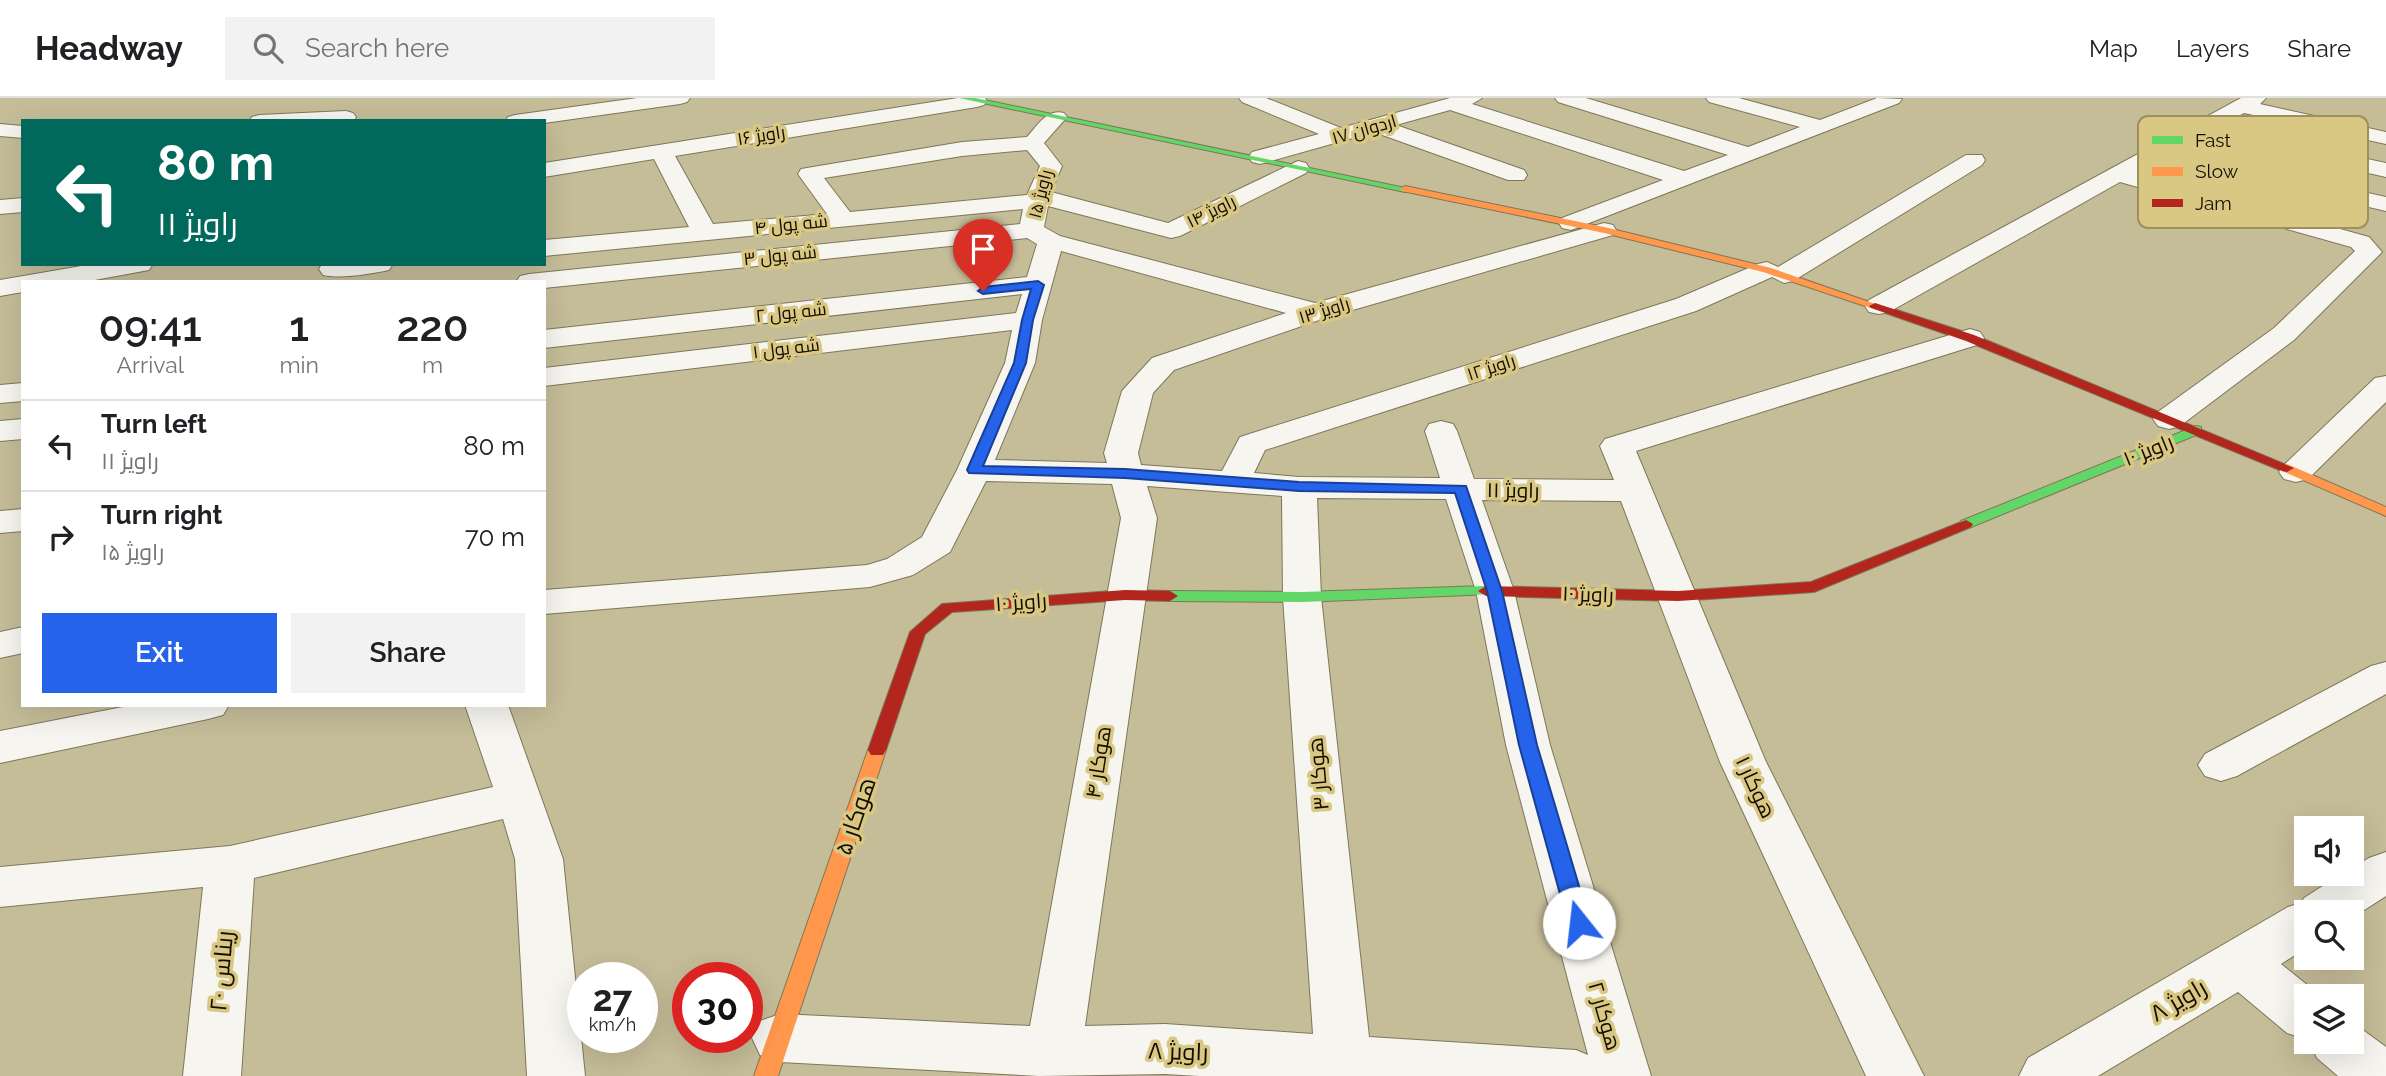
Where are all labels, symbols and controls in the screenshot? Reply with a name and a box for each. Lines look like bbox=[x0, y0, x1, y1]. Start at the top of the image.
search box bbox=[225, 17, 715, 80]
text: Headway bbox=[35, 29, 183, 68]
icon: search bbox=[249, 29, 287, 67]
text: Search here bbox=[305, 33, 449, 63]
text: Map bbox=[2089, 34, 2138, 63]
text: Layers bbox=[2176, 34, 2249, 63]
text: Share bbox=[2287, 34, 2351, 63]
street label: اردوان ۱۷ bbox=[1329, 110, 1399, 149]
legend bbox=[2138, 116, 2368, 228]
street label: راویژ ۱۶ bbox=[735, 121, 787, 150]
text: Fast bbox=[2195, 129, 2231, 151]
text: 80 m bbox=[157, 134, 274, 191]
icon: left bbox=[42, 147, 133, 238]
text: Slow bbox=[2195, 160, 2239, 182]
street label: راویژ ۱۵ bbox=[1024, 167, 1057, 221]
street label: راویژ ۱۴ bbox=[1183, 190, 1239, 233]
text: Jam bbox=[2195, 192, 2232, 214]
text: راویژ ۱۱ bbox=[157, 205, 238, 242]
street label: شه پول ۴ bbox=[753, 210, 829, 240]
pin bbox=[953, 219, 1013, 291]
icon: arrive bbox=[964, 230, 1002, 268]
street label: شه پول ۳ bbox=[742, 241, 818, 271]
street label: راویژ ۱۳ bbox=[1296, 292, 1352, 329]
street label: شه پول ۲ bbox=[755, 298, 828, 328]
text: 09:41 bbox=[99, 302, 202, 351]
text: 1 bbox=[289, 302, 309, 351]
text: 220 bbox=[397, 302, 468, 351]
street label: شه پول ۱ bbox=[751, 333, 821, 365]
street label: راویژ ۱۲ bbox=[1464, 349, 1518, 386]
text: Arrival bbox=[116, 351, 184, 378]
text: min bbox=[279, 351, 319, 378]
text: m bbox=[422, 351, 443, 378]
text: Turn left bbox=[101, 409, 207, 439]
icon: left bbox=[42, 427, 80, 465]
street label: راویژ ۱۰ bbox=[2119, 429, 2177, 471]
text: 80 m bbox=[463, 431, 525, 461]
text: راویژ ۱۱ bbox=[101, 447, 159, 474]
street label: راویژ ۱۱ bbox=[1486, 477, 1540, 503]
text: Turn right bbox=[101, 500, 222, 530]
icon: right bbox=[42, 518, 80, 556]
text: 70 m bbox=[465, 522, 525, 552]
text: راویژ ۱۵ bbox=[101, 538, 164, 565]
street label: راویژ ۱۰ bbox=[1562, 581, 1614, 607]
street label: راویژ ۱۰ bbox=[994, 588, 1048, 616]
button: Exit bbox=[42, 613, 277, 693]
button: Share bbox=[291, 613, 525, 693]
street label: هوکار ۴ bbox=[1080, 724, 1116, 800]
street label: هوکار ۳ bbox=[1302, 736, 1334, 812]
street label: هوکار ۱ bbox=[1731, 752, 1781, 822]
street label: هوکار ۵ bbox=[828, 773, 882, 859]
map controls bbox=[2294, 816, 2364, 1054]
button: sound bbox=[2294, 816, 2364, 886]
position arrow bbox=[1542, 886, 1616, 960]
button: search bbox=[2294, 900, 2364, 970]
street label: ریناس ۲۰ bbox=[203, 930, 239, 1012]
speed limit sign: 30 bbox=[672, 962, 763, 1053]
street label: راویژ ۸ bbox=[2145, 972, 2211, 1028]
text: 27 bbox=[593, 978, 632, 1019]
street label: هوکار ۲ bbox=[1583, 979, 1627, 1053]
button: layers bbox=[2294, 984, 2364, 1054]
text: km/h bbox=[589, 1014, 636, 1035]
street label: راویژ ۸ bbox=[1147, 1035, 1209, 1067]

